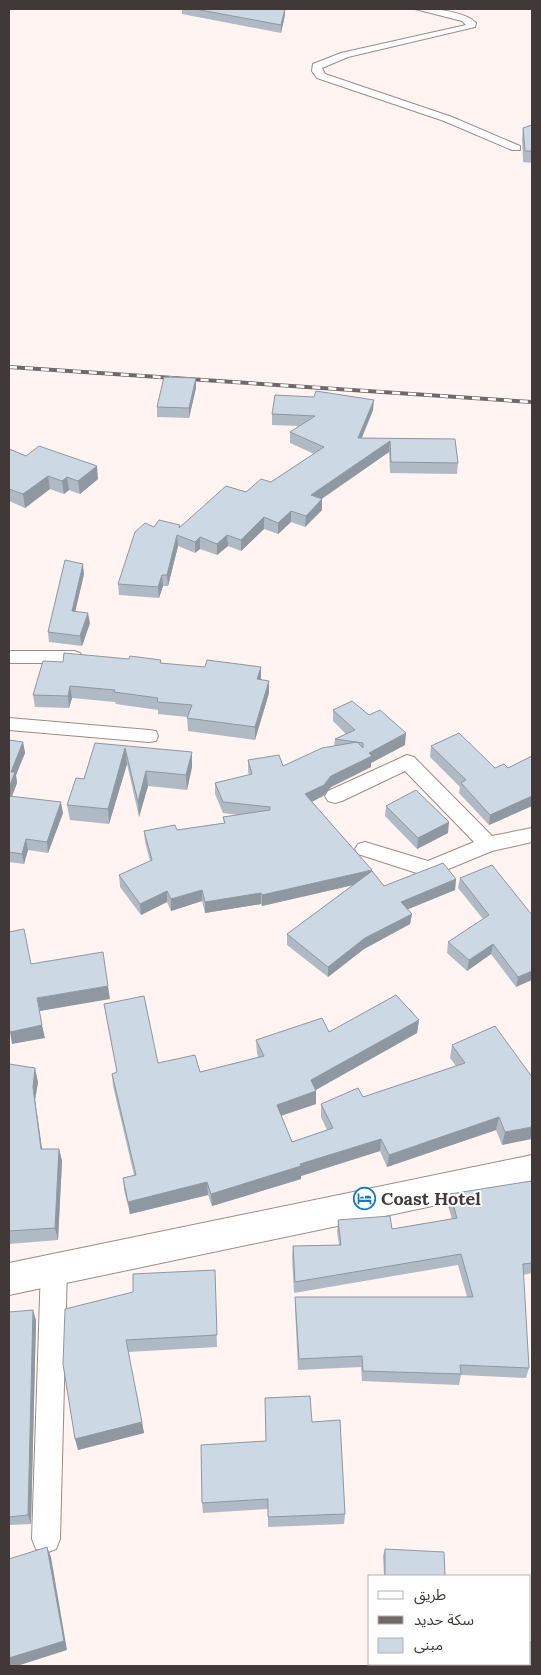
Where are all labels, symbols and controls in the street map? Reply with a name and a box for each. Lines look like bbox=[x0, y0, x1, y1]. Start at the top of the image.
hotel icon: Coast Hotel bbox=[353, 1186, 377, 1210]
place label: Coast Hotel bbox=[381, 1187, 481, 1210]
legend bbox=[368, 1575, 531, 1665]
text: طريق bbox=[414, 1585, 446, 1605]
text: سكة حديد bbox=[414, 1610, 474, 1629]
text: مبنى bbox=[414, 1635, 443, 1654]

